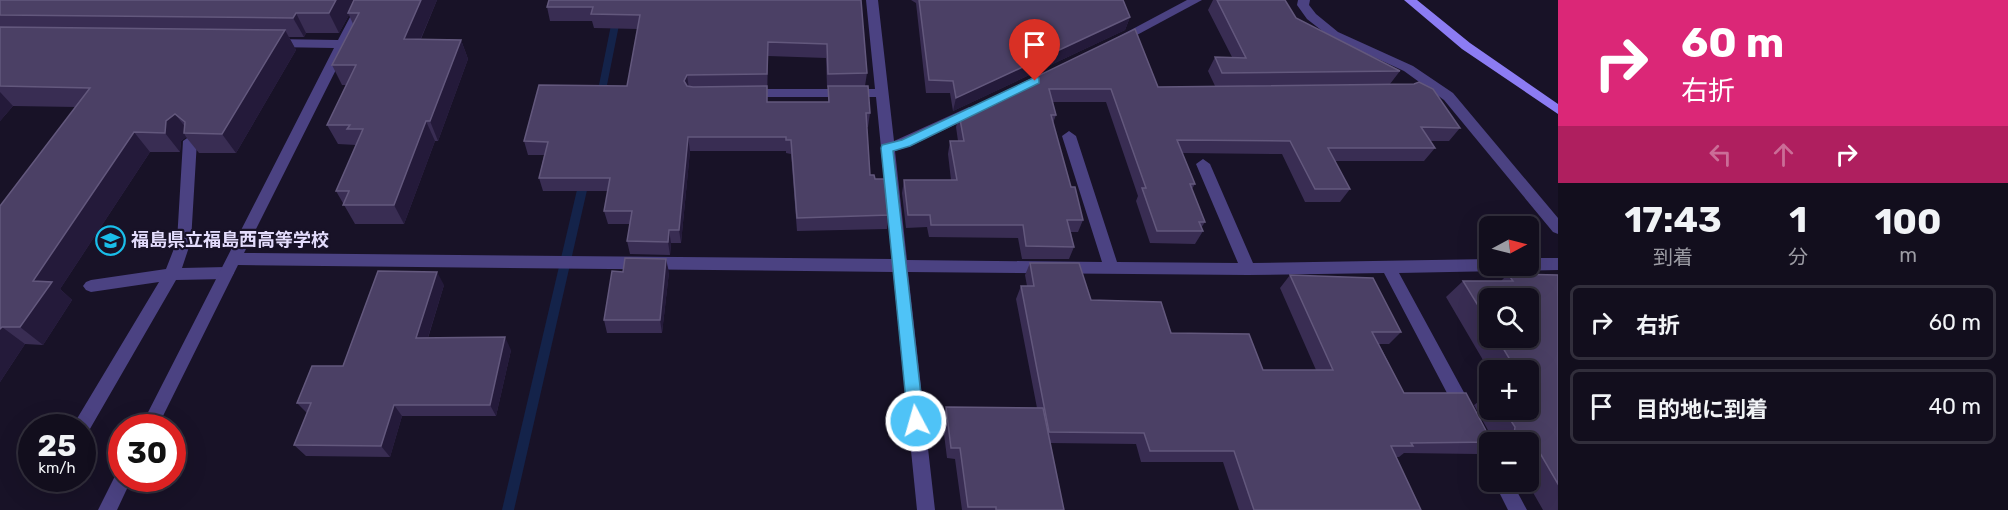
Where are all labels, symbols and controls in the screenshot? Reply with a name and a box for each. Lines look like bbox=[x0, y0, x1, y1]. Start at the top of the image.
text: 60 m bbox=[1681, 18, 1784, 68]
pin bbox=[1009, 19, 1060, 81]
icon: right bbox=[1582, 24, 1660, 102]
icon: arrive bbox=[1018, 28, 1051, 61]
text: 右折 bbox=[1681, 75, 1735, 107]
icon: left bbox=[1704, 138, 1737, 171]
icon: ahead bbox=[1767, 138, 1800, 171]
icon: right bbox=[1830, 138, 1863, 171]
text: 17:43 bbox=[1624, 198, 1722, 241]
text: 1 bbox=[1789, 198, 1807, 241]
text: 100 bbox=[1875, 200, 1942, 243]
north arrow bbox=[1479, 216, 1539, 276]
map controls bbox=[1479, 216, 1539, 492]
school or university icon: 福島県立福島西高等学校 bbox=[94, 224, 126, 256]
place label: 福島県立福島西高等学校 bbox=[131, 229, 329, 251]
text: m bbox=[1899, 243, 1917, 267]
text: 到着 bbox=[1653, 245, 1693, 269]
text: 分 bbox=[1788, 245, 1808, 269]
button: search bbox=[1479, 288, 1539, 348]
icon: right bbox=[1585, 306, 1618, 339]
text: 60 m bbox=[1929, 309, 1981, 336]
text: 右折 bbox=[1636, 312, 1680, 339]
button: + bbox=[1479, 360, 1539, 420]
position arrow bbox=[884, 389, 948, 453]
icon: arrive bbox=[1585, 390, 1618, 423]
text: 40 m bbox=[1928, 393, 1981, 420]
text: 目的地に到着 bbox=[1636, 396, 1768, 423]
speed limit sign: 30 bbox=[108, 414, 186, 492]
text: 25 bbox=[38, 428, 76, 464]
button: − bbox=[1479, 432, 1539, 492]
text: km/h bbox=[38, 459, 76, 477]

